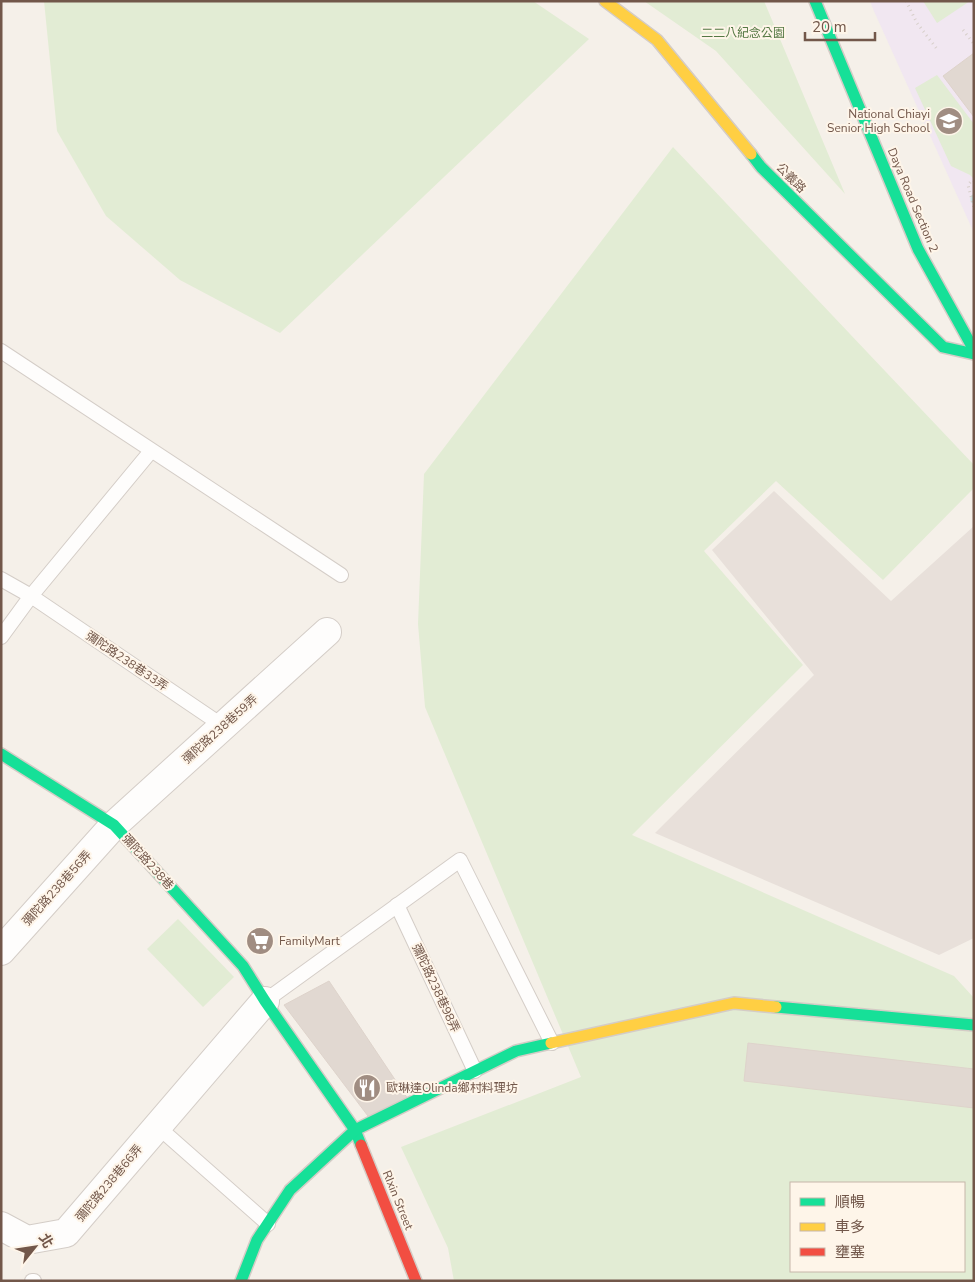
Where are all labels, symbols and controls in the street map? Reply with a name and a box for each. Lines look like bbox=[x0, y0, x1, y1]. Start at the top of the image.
scale bar bbox=[805, 10, 875, 42]
text: 20 m bbox=[812, 17, 847, 37]
park label: 二二八紀念公園 bbox=[701, 25, 785, 41]
place label: National Chiayi Senior High School bbox=[827, 106, 930, 136]
school or university icon: National Chiayi Senior High School bbox=[934, 106, 964, 136]
street label: Daya Road Section 2 bbox=[884, 145, 942, 255]
street label: 公義路 bbox=[773, 160, 809, 196]
street label: 彌陀路238巷33弄 bbox=[83, 628, 171, 694]
street label: 彌陀路238巷59弄 bbox=[179, 691, 261, 767]
street label: 彌陀路238巷 bbox=[119, 831, 177, 893]
street label: 彌陀路238巷56弄 bbox=[19, 847, 95, 929]
supermarket icon: FamilyMart bbox=[245, 926, 275, 956]
place label: FamilyMart bbox=[279, 933, 341, 949]
street label: 彌陀路238巷98弄 bbox=[408, 941, 464, 1035]
restaurant icon: 歐琳達Olinda鄉村料理坊 bbox=[352, 1073, 382, 1103]
place label: 歐琳達Olinda鄉村料理坊 bbox=[386, 1080, 518, 1096]
street label: 彌陀路238巷66弄 bbox=[72, 1141, 146, 1225]
street label: RIxin Street bbox=[379, 1168, 417, 1233]
legend bbox=[790, 1182, 965, 1272]
text: 順暢 bbox=[835, 1192, 865, 1212]
text: 車多 bbox=[835, 1217, 865, 1237]
north arrow bbox=[10, 1222, 60, 1272]
text: 北 bbox=[34, 1230, 58, 1252]
text: 壅塞 bbox=[835, 1242, 865, 1262]

